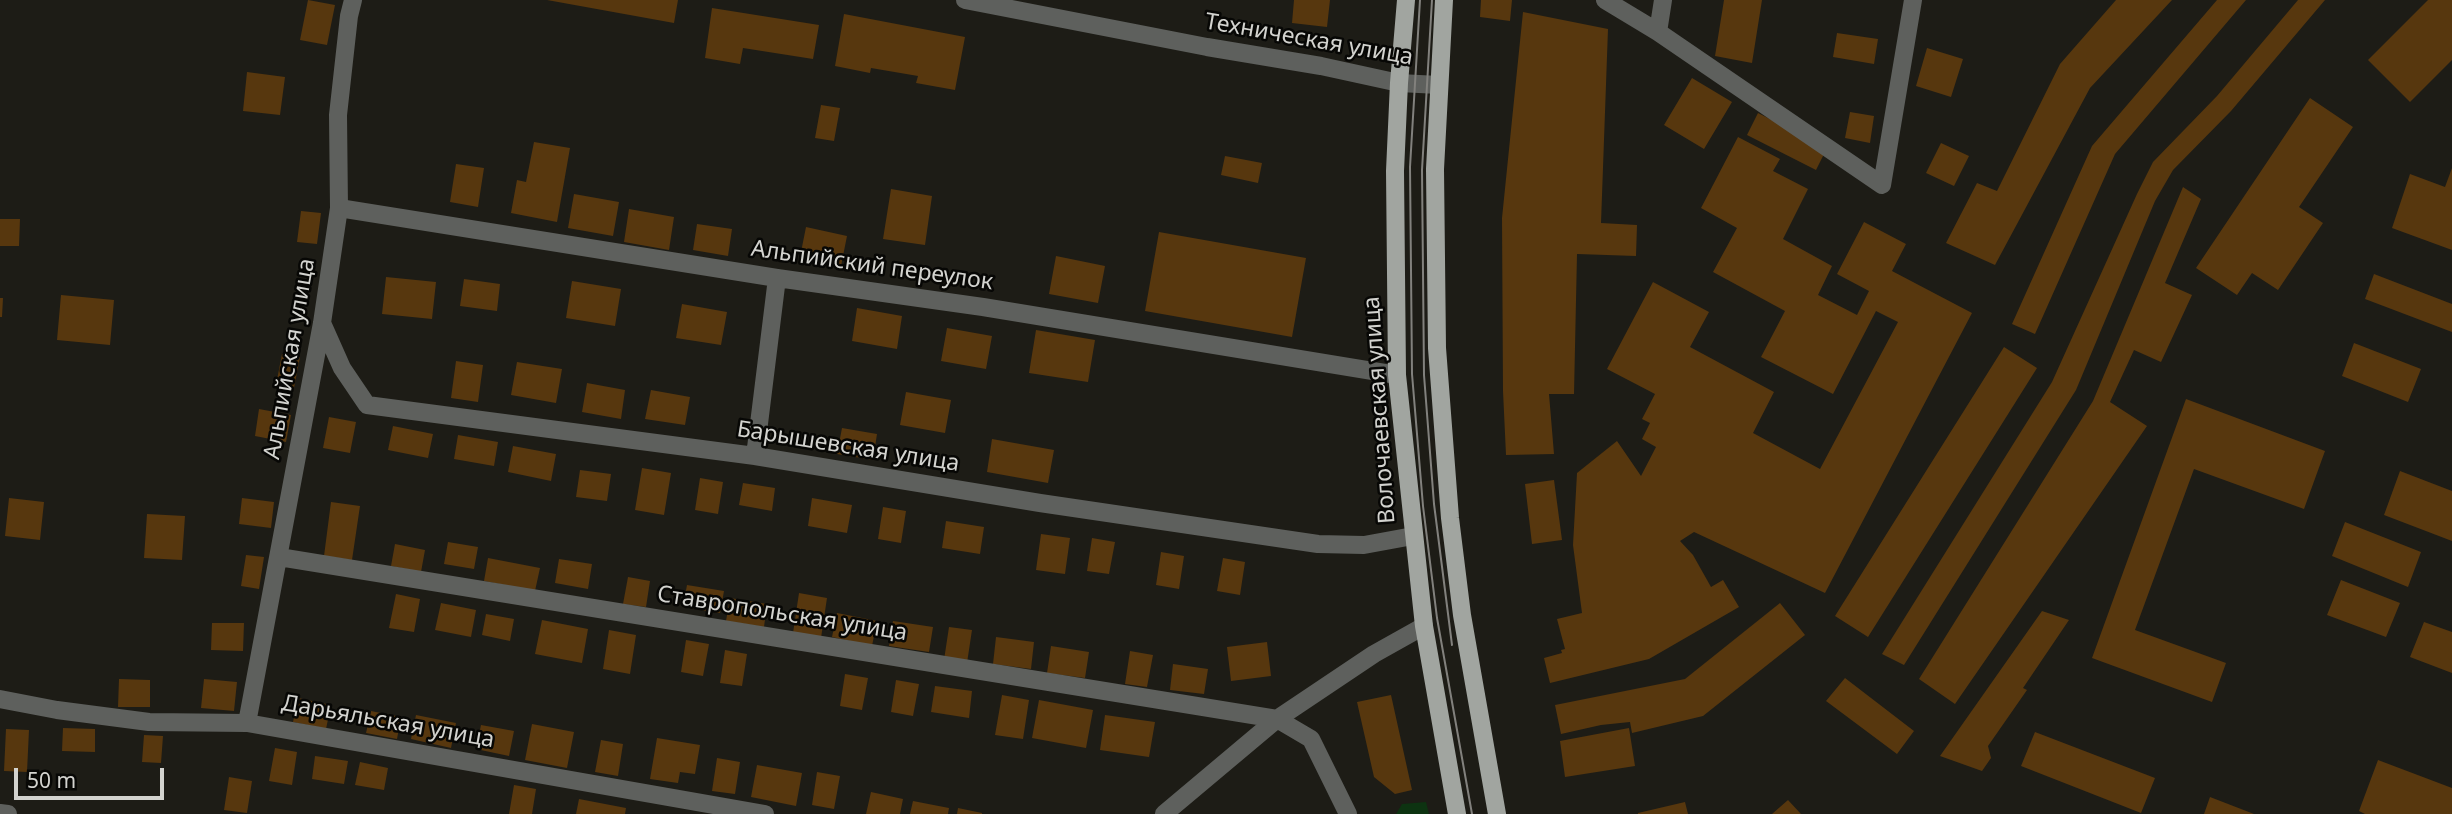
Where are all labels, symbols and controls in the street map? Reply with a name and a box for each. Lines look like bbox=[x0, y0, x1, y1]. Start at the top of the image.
street label: Техническая улица bbox=[1203, 8, 1415, 72]
street label: Альпийский переулок bbox=[749, 235, 995, 297]
street label: Альпийская улица bbox=[259, 256, 321, 462]
street label: Волочаевская улица bbox=[1358, 295, 1402, 525]
street label: Барышевская улица bbox=[735, 416, 961, 478]
street label: Ставропольская улица bbox=[655, 581, 909, 647]
street label: Дарьяльская улица bbox=[280, 690, 496, 754]
scale bar bbox=[18, 754, 168, 798]
text: 50 m bbox=[27, 766, 76, 794]

